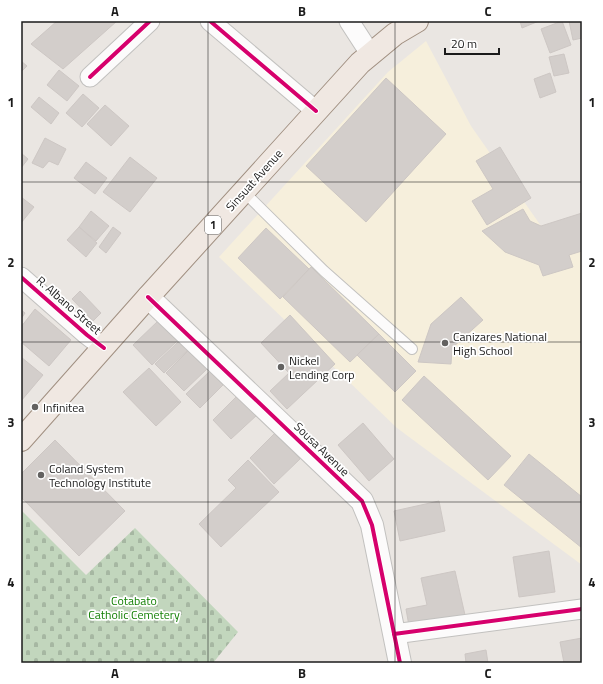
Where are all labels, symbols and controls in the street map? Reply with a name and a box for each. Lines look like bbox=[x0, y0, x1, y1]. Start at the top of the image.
text: A bbox=[111, 1, 119, 21]
text: B bbox=[298, 1, 306, 21]
text: C bbox=[484, 1, 492, 21]
scale bar bbox=[445, 30, 499, 56]
text: 20 m bbox=[451, 34, 477, 53]
text: 1 bbox=[7, 92, 15, 112]
text: 1 bbox=[588, 92, 596, 112]
street label: Sinsuat Avenue bbox=[221, 145, 287, 215]
road number: 1 bbox=[205, 216, 221, 234]
text: 2 bbox=[7, 252, 15, 272]
text: 2 bbox=[588, 252, 596, 272]
street label: R. Albano Street bbox=[32, 271, 106, 339]
place label: Canizares National High School bbox=[453, 327, 547, 360]
marker: Canizares National High School bbox=[440, 338, 450, 348]
place label: Nickel Lending Corp bbox=[289, 351, 355, 384]
marker: Nickel Lending Corp bbox=[276, 362, 286, 372]
place label: Infinitea bbox=[43, 398, 84, 417]
marker: Infinitea bbox=[30, 402, 40, 412]
text: 3 bbox=[7, 412, 15, 432]
text: 3 bbox=[588, 412, 596, 432]
street label: Sousa Avenue bbox=[290, 418, 354, 480]
place label: Coland System Technology Institute bbox=[49, 459, 151, 492]
marker: Coland System Technology Institute bbox=[36, 470, 46, 480]
text: 4 bbox=[7, 572, 15, 592]
text: 4 bbox=[588, 572, 596, 592]
park label: Cotabato Catholic Cemetery bbox=[88, 591, 180, 624]
text: A bbox=[111, 663, 119, 683]
text: B bbox=[298, 663, 306, 683]
text: C bbox=[484, 663, 492, 683]

